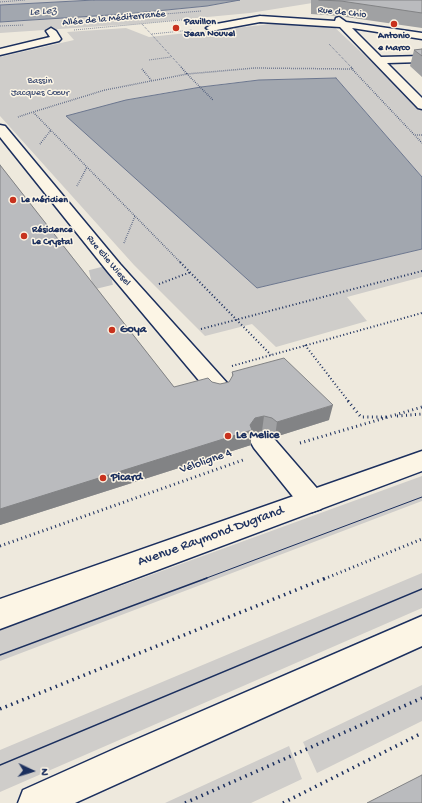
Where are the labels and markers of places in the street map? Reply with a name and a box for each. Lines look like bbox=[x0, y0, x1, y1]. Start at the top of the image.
place label: Pavillon Jean Nouvel bbox=[184, 16, 235, 40]
marker: Antonio e Marco bbox=[389, 19, 399, 29]
marker: Pavillon Jean Nouvel bbox=[171, 23, 181, 33]
place label: Antonio e Marco bbox=[378, 30, 410, 54]
place label: Le Méridien bbox=[21, 194, 68, 206]
marker: Le Méridien bbox=[8, 195, 18, 205]
place label: Résidence Le Crystal bbox=[32, 224, 73, 248]
marker: Résidence Le Crystal bbox=[19, 231, 29, 241]
place label: Goya bbox=[120, 323, 146, 337]
marker: Goya bbox=[107, 325, 117, 335]
place label: Le Melice bbox=[236, 429, 279, 443]
marker: Le Melice bbox=[223, 431, 233, 441]
place label: Picard bbox=[111, 471, 142, 485]
marker: Picard bbox=[98, 473, 108, 483]

